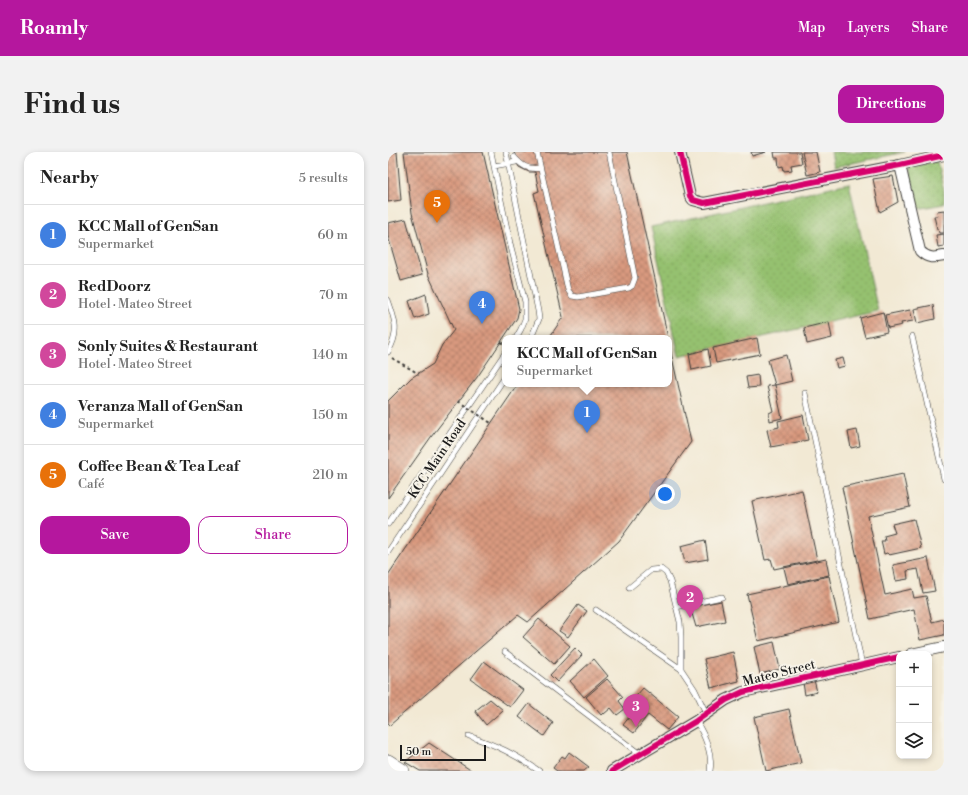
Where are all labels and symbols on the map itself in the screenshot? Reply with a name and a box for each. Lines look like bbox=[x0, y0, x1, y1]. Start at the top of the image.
pin: 5 bbox=[424, 190, 450, 223]
pin: 4 bbox=[469, 291, 495, 324]
pin: 1 bbox=[574, 400, 600, 433]
street label: KCC Main Road bbox=[405, 416, 470, 502]
your location bbox=[655, 484, 675, 504]
pin: 2 bbox=[677, 585, 703, 618]
street label: Mateo Street bbox=[741, 656, 817, 690]
pin: 3 bbox=[623, 694, 649, 727]
scale bar bbox=[400, 743, 486, 762]

